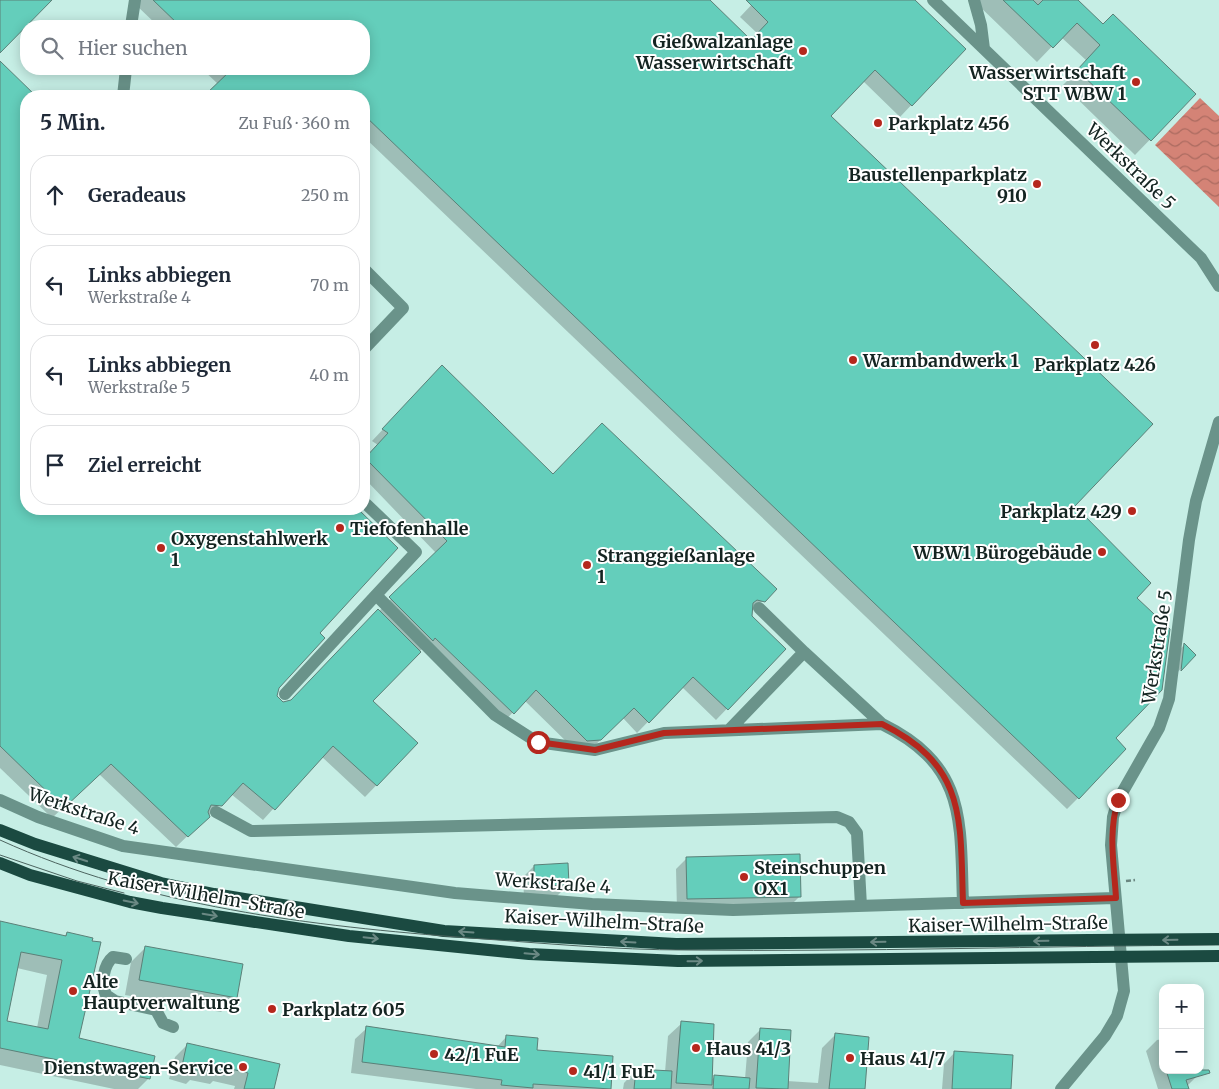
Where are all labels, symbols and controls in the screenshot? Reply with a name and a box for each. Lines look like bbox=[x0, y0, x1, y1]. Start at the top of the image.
search box bbox=[20, 20, 370, 75]
place label: Gießwalzanlage Wasserwirtschaft bbox=[635, 30, 794, 74]
icon: search bbox=[38, 34, 66, 62]
text: Hier suchen bbox=[78, 36, 188, 60]
marker: Gießwalzanlage Wasserwirtschaft bbox=[797, 45, 809, 57]
place label: Wasserwirtschaft STT WBW 1 bbox=[968, 61, 1127, 105]
marker: Wasserwirtschaft STT WBW 1 bbox=[1130, 76, 1142, 88]
text: 5 Min. bbox=[40, 109, 106, 136]
place label: Parkplatz 456 bbox=[888, 112, 1009, 135]
text: Zu Fuß · 360 m bbox=[239, 113, 350, 133]
marker: Parkplatz 456 bbox=[872, 117, 884, 129]
street label: Werkstraße 5 bbox=[1081, 117, 1180, 214]
place label: Baustellenparkplatz 910 bbox=[848, 163, 1027, 207]
marker: Baustellenparkplatz 910 bbox=[1031, 178, 1043, 190]
icon: ahead bbox=[41, 181, 69, 209]
text: Geradeaus bbox=[88, 183, 186, 207]
text: 250 m bbox=[301, 185, 349, 205]
text: Links abbiegen bbox=[88, 263, 231, 287]
icon: left bbox=[41, 271, 69, 299]
text: 70 m bbox=[310, 275, 349, 295]
text: Werkstraße 4 bbox=[88, 287, 191, 307]
marker: Parkplatz 426 bbox=[1089, 339, 1101, 351]
place label: Warmbandwerk 1 bbox=[862, 349, 1019, 372]
text: Links abbiegen bbox=[88, 353, 231, 377]
place label: Parkplatz 426 bbox=[1034, 353, 1156, 376]
marker: Warmbandwerk 1 bbox=[847, 354, 859, 366]
icon: left bbox=[41, 361, 69, 389]
text: 40 m bbox=[309, 365, 349, 385]
text: Werkstraße 5 bbox=[88, 377, 190, 397]
icon: arrive bbox=[41, 451, 69, 479]
text: Ziel erreicht bbox=[88, 453, 201, 477]
place label: Parkplatz 429 bbox=[1000, 500, 1122, 523]
marker: Parkplatz 429 bbox=[1126, 505, 1138, 517]
place label: Tiefofenhalle bbox=[350, 517, 469, 540]
marker: Tiefofenhalle bbox=[334, 522, 346, 534]
place label: Oxygenstahlwerk 1 bbox=[171, 527, 328, 571]
place label: WBW1 Bürogebäude bbox=[912, 541, 1092, 564]
marker: Oxygenstahlwerk 1 bbox=[155, 542, 167, 554]
place label: Stranggießanlage 1 bbox=[597, 544, 755, 588]
marker: WBW1 Bürogebäude bbox=[1096, 546, 1108, 558]
marker: Stranggießanlage 1 bbox=[581, 559, 593, 571]
street label: Werkstraße 5 bbox=[1136, 588, 1177, 707]
route start bbox=[527, 731, 550, 754]
street label: Werkstraße 4 bbox=[24, 782, 143, 840]
route end bbox=[1107, 789, 1130, 812]
one-way arrow bbox=[73, 854, 89, 863]
place label: Steinschuppen OX1 bbox=[754, 856, 886, 900]
street label: Kaiser-Wilhelm-Straße bbox=[106, 866, 306, 924]
street label: Werkstraße 4 bbox=[493, 867, 612, 899]
marker: Steinschuppen OX1 bbox=[738, 871, 750, 883]
one-way arrow bbox=[122, 898, 138, 907]
street label: Kaiser-Wilhelm-Straße bbox=[504, 904, 704, 938]
one-way arrow bbox=[202, 911, 218, 921]
street label: Kaiser-Wilhelm-Straße bbox=[908, 911, 1108, 937]
one-way arrow bbox=[458, 928, 474, 937]
one-way arrow bbox=[363, 933, 379, 943]
one-way arrow bbox=[1163, 935, 1179, 945]
one-way arrow bbox=[1033, 936, 1049, 946]
one-way arrow bbox=[620, 937, 636, 946]
one-way arrow bbox=[870, 937, 886, 947]
one-way arrow bbox=[524, 950, 540, 959]
one-way arrow bbox=[686, 956, 703, 966]
place label: Alte Hauptverwaltung bbox=[82, 970, 240, 1014]
map controls bbox=[1159, 984, 1204, 1074]
button: + bbox=[1159, 984, 1204, 1029]
marker: Alte Hauptverwaltung bbox=[67, 985, 79, 997]
place label: Parkplatz 605 bbox=[282, 998, 405, 1021]
marker: Parkplatz 605 bbox=[266, 1003, 278, 1015]
button: − bbox=[1159, 1029, 1204, 1074]
place label: Haus 41/3 bbox=[706, 1037, 791, 1060]
marker: Haus 41/3 bbox=[690, 1042, 702, 1054]
place label: 42/1 FuE bbox=[444, 1043, 519, 1066]
place label: Haus 41/7 bbox=[860, 1047, 946, 1070]
marker: 42/1 FuE bbox=[428, 1048, 440, 1060]
marker: Haus 41/7 bbox=[844, 1052, 856, 1064]
place label: Dienstwagen-Service bbox=[44, 1056, 233, 1079]
place label: 41/1 FuE bbox=[583, 1060, 655, 1083]
marker: Dienstwagen-Service bbox=[237, 1061, 249, 1073]
marker: 41/1 FuE bbox=[567, 1065, 579, 1077]

